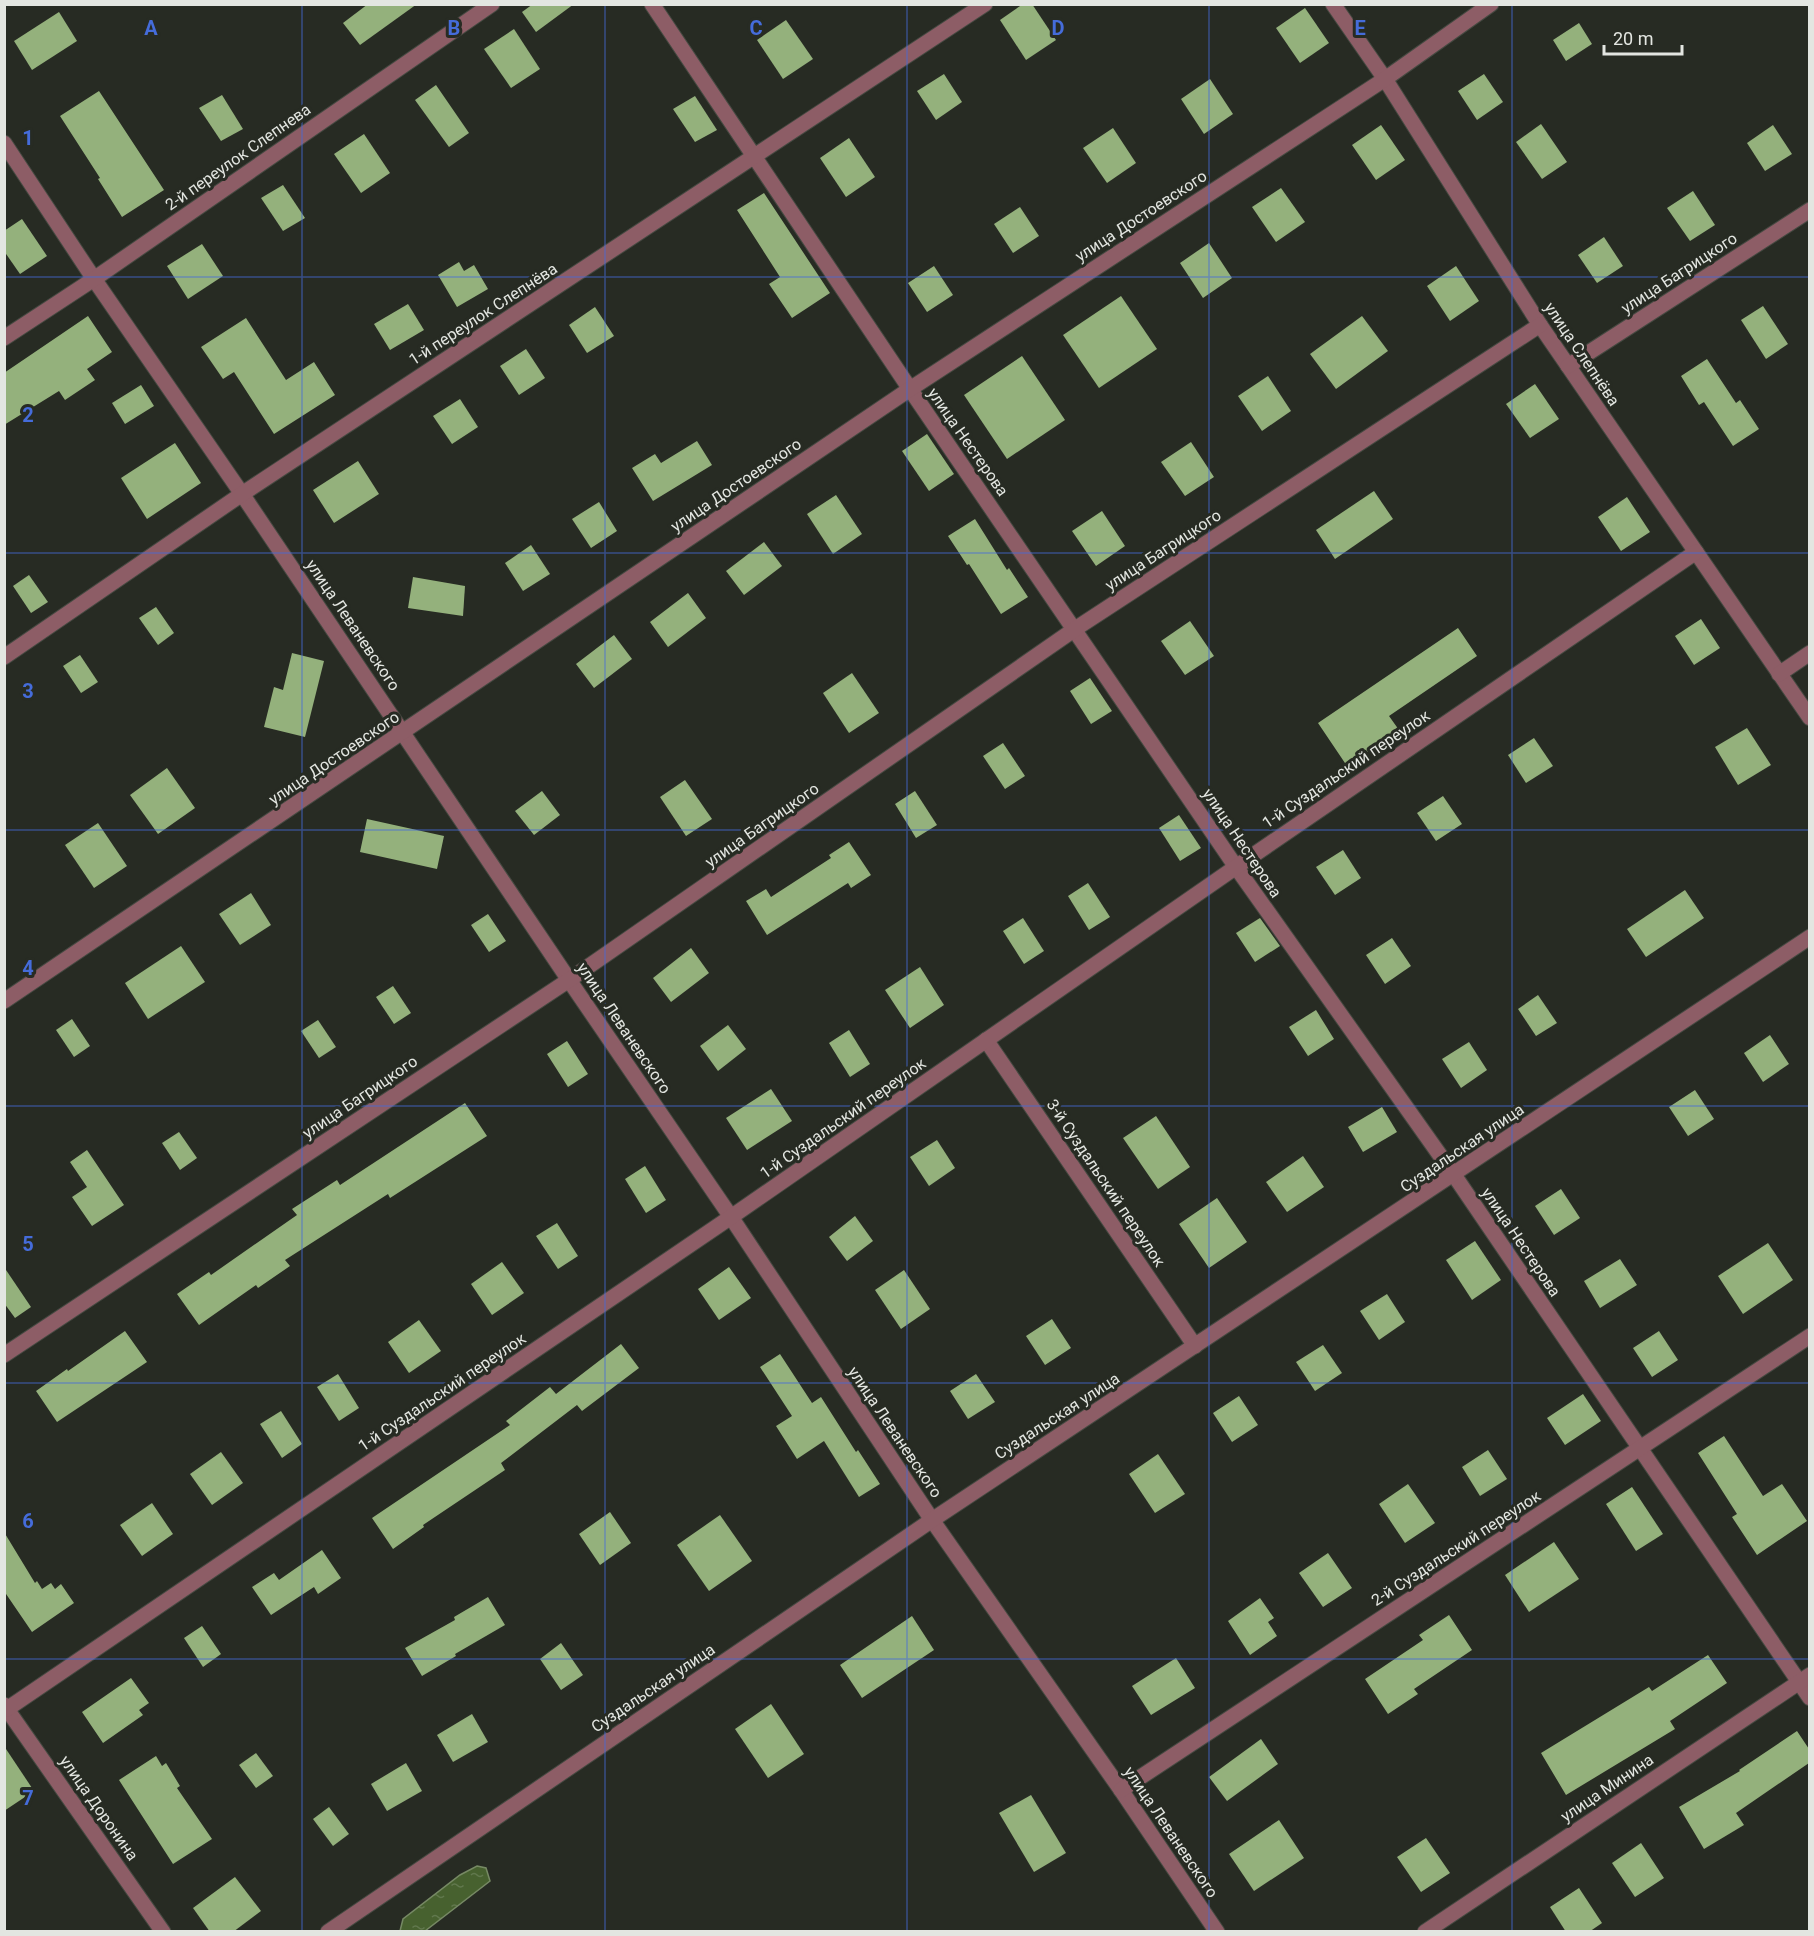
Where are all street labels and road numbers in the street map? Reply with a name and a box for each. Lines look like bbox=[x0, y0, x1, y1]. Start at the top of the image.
street label: 2-й переулок Слепнева bbox=[162, 100, 314, 214]
street label: улица Достоевского bbox=[1072, 166, 1210, 266]
street label: улица Багрицкого bbox=[1617, 228, 1741, 318]
street label: 1-й переулок Слепнёва bbox=[405, 259, 561, 369]
street label: улица Слепнёва bbox=[1540, 299, 1624, 409]
street label: улица Нестерова bbox=[924, 384, 1012, 500]
street label: улица Достоевского bbox=[667, 434, 805, 536]
street label: улица Багрицкого bbox=[1101, 505, 1225, 595]
street label: улица Леваневского bbox=[302, 556, 404, 694]
street label: 1-й Суздальский переулок bbox=[1259, 706, 1434, 832]
street label: улица Достоевского bbox=[265, 707, 403, 809]
street label: улица Багрицкого bbox=[702, 779, 822, 871]
street label: улица Нестерова bbox=[1198, 785, 1286, 901]
street label: улица Леваневского bbox=[573, 959, 675, 1097]
street label: улица Багрицкого bbox=[299, 1052, 421, 1142]
street label: 1-й Суздальский переулок bbox=[757, 1053, 930, 1183]
street label: 3-й Суздальский переулок bbox=[1043, 1096, 1169, 1271]
street label: Суздальская улица bbox=[1397, 1100, 1527, 1196]
street label: улица Нестерова bbox=[1477, 1184, 1565, 1300]
street label: 1-й Суздальский переулок bbox=[355, 1329, 530, 1455]
street label: улица Леваневского bbox=[844, 1363, 946, 1501]
street label: Суздальская улица bbox=[991, 1369, 1123, 1463]
street label: 2-й Суздальский переулок bbox=[1368, 1486, 1544, 1610]
street label: Суздальская улица bbox=[588, 1640, 718, 1736]
street label: улица Минина bbox=[1557, 1750, 1657, 1826]
street label: улица Доронина bbox=[56, 1752, 142, 1864]
street label: улица Леваневского bbox=[1120, 1763, 1222, 1901]

